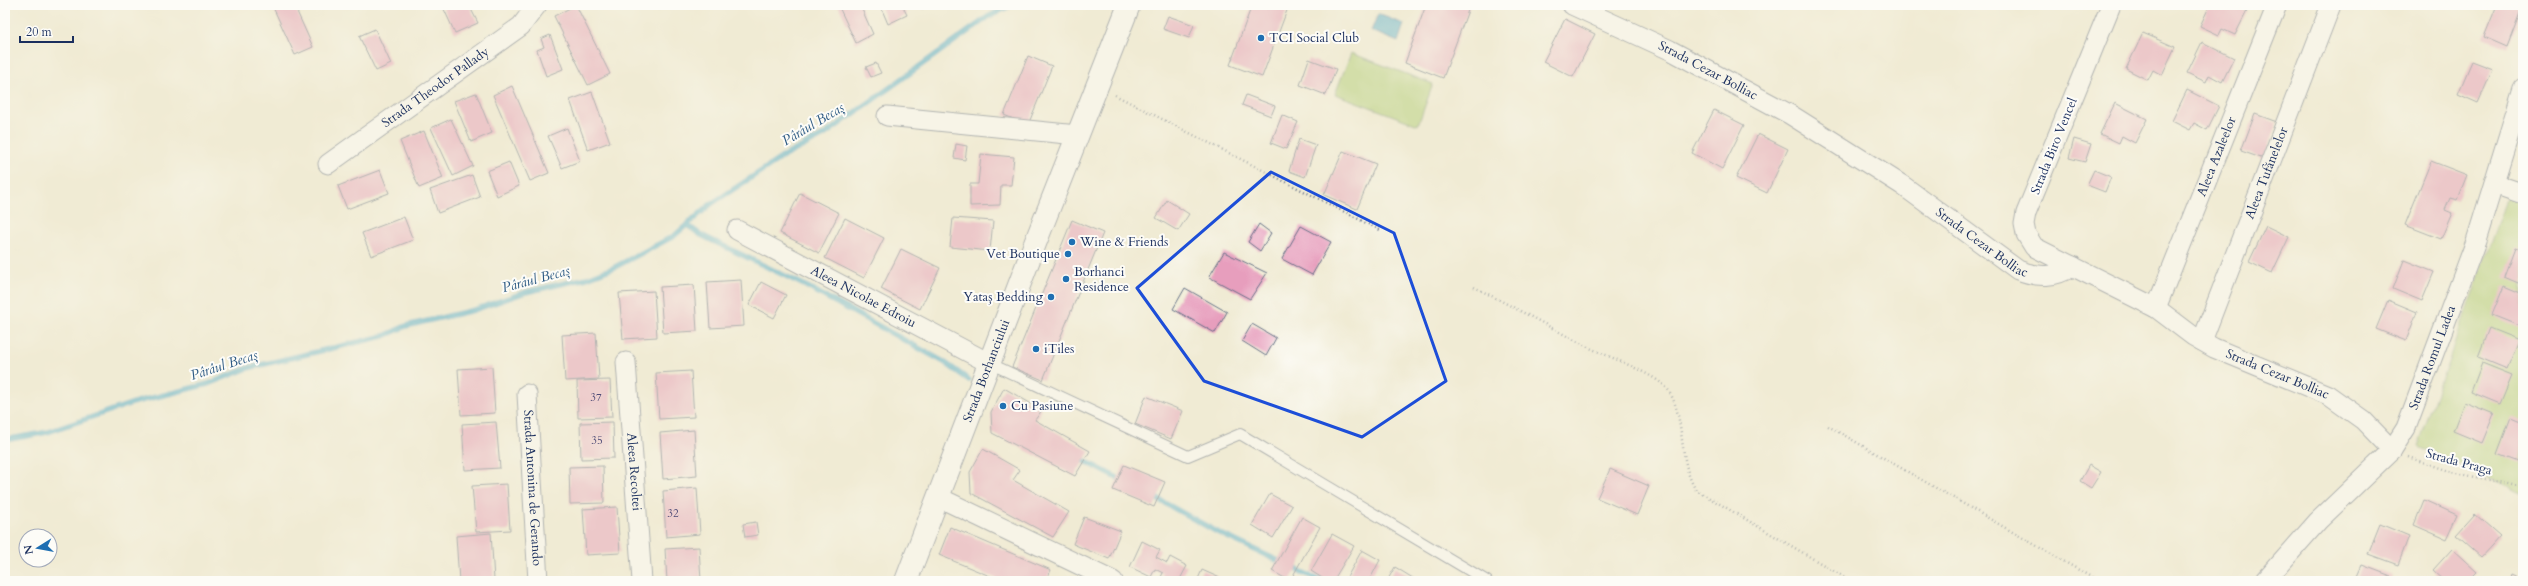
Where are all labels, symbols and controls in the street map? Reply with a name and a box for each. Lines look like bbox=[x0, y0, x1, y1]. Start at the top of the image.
scale bar bbox=[20, 18, 73, 44]
text: 20 m bbox=[26, 24, 53, 40]
place label: TCI Social Club bbox=[1269, 29, 1359, 47]
marker: TCI Social Club bbox=[1256, 33, 1266, 43]
street label: Strada Cezar Bolliac bbox=[1655, 37, 1761, 104]
street label: Strada Theodor Pallady bbox=[378, 43, 493, 132]
street label: Strada Biro Vencel bbox=[2026, 94, 2082, 197]
water label: Pârâul Becaș bbox=[778, 98, 848, 150]
street label: Aleea Azaleelor bbox=[2192, 114, 2241, 199]
street label: Aleea Tufănelelor bbox=[2241, 124, 2292, 222]
street label: Strada Cezar Bolliac bbox=[1932, 203, 2030, 282]
place label: Wine & Friends bbox=[1079, 233, 1168, 251]
marker: Wine & Friends bbox=[1067, 237, 1077, 247]
place label: Vet Boutique bbox=[986, 245, 1060, 263]
marker: Vet Boutique bbox=[1063, 249, 1073, 259]
water label: Pârâul Becaș bbox=[500, 261, 572, 297]
street label: Aleea Nicolae Edroiu bbox=[807, 261, 919, 332]
place label: Borhanci Residence bbox=[1074, 263, 1129, 296]
marker: Borhanci Residence bbox=[1061, 274, 1071, 284]
place label: Yataş Bedding bbox=[963, 288, 1044, 306]
marker: Yataş Bedding bbox=[1046, 292, 1056, 302]
street label: Strada Romul Ladea bbox=[2405, 302, 2460, 412]
street label: Strada Borhanciului bbox=[959, 317, 1014, 425]
place label: iTiles bbox=[1044, 340, 1074, 358]
marker: iTiles bbox=[1031, 344, 1041, 354]
water label: Pârâul Becaș bbox=[188, 345, 260, 385]
street label: Strada Cezar Bolliac bbox=[2223, 345, 2332, 404]
house number: 37 bbox=[590, 390, 602, 405]
place label: Cu Pasiune bbox=[1011, 397, 1073, 415]
marker: Cu Pasiune bbox=[998, 401, 1008, 411]
street label: Strada Antonina de Gerando bbox=[519, 409, 546, 567]
street label: Aleea Recoltei bbox=[622, 432, 646, 512]
house number: 35 bbox=[591, 433, 603, 448]
street label: Strada Praga bbox=[2424, 445, 2495, 480]
house number: 32 bbox=[667, 506, 679, 521]
north arrow bbox=[18, 528, 58, 568]
text: N bbox=[20, 543, 37, 556]

